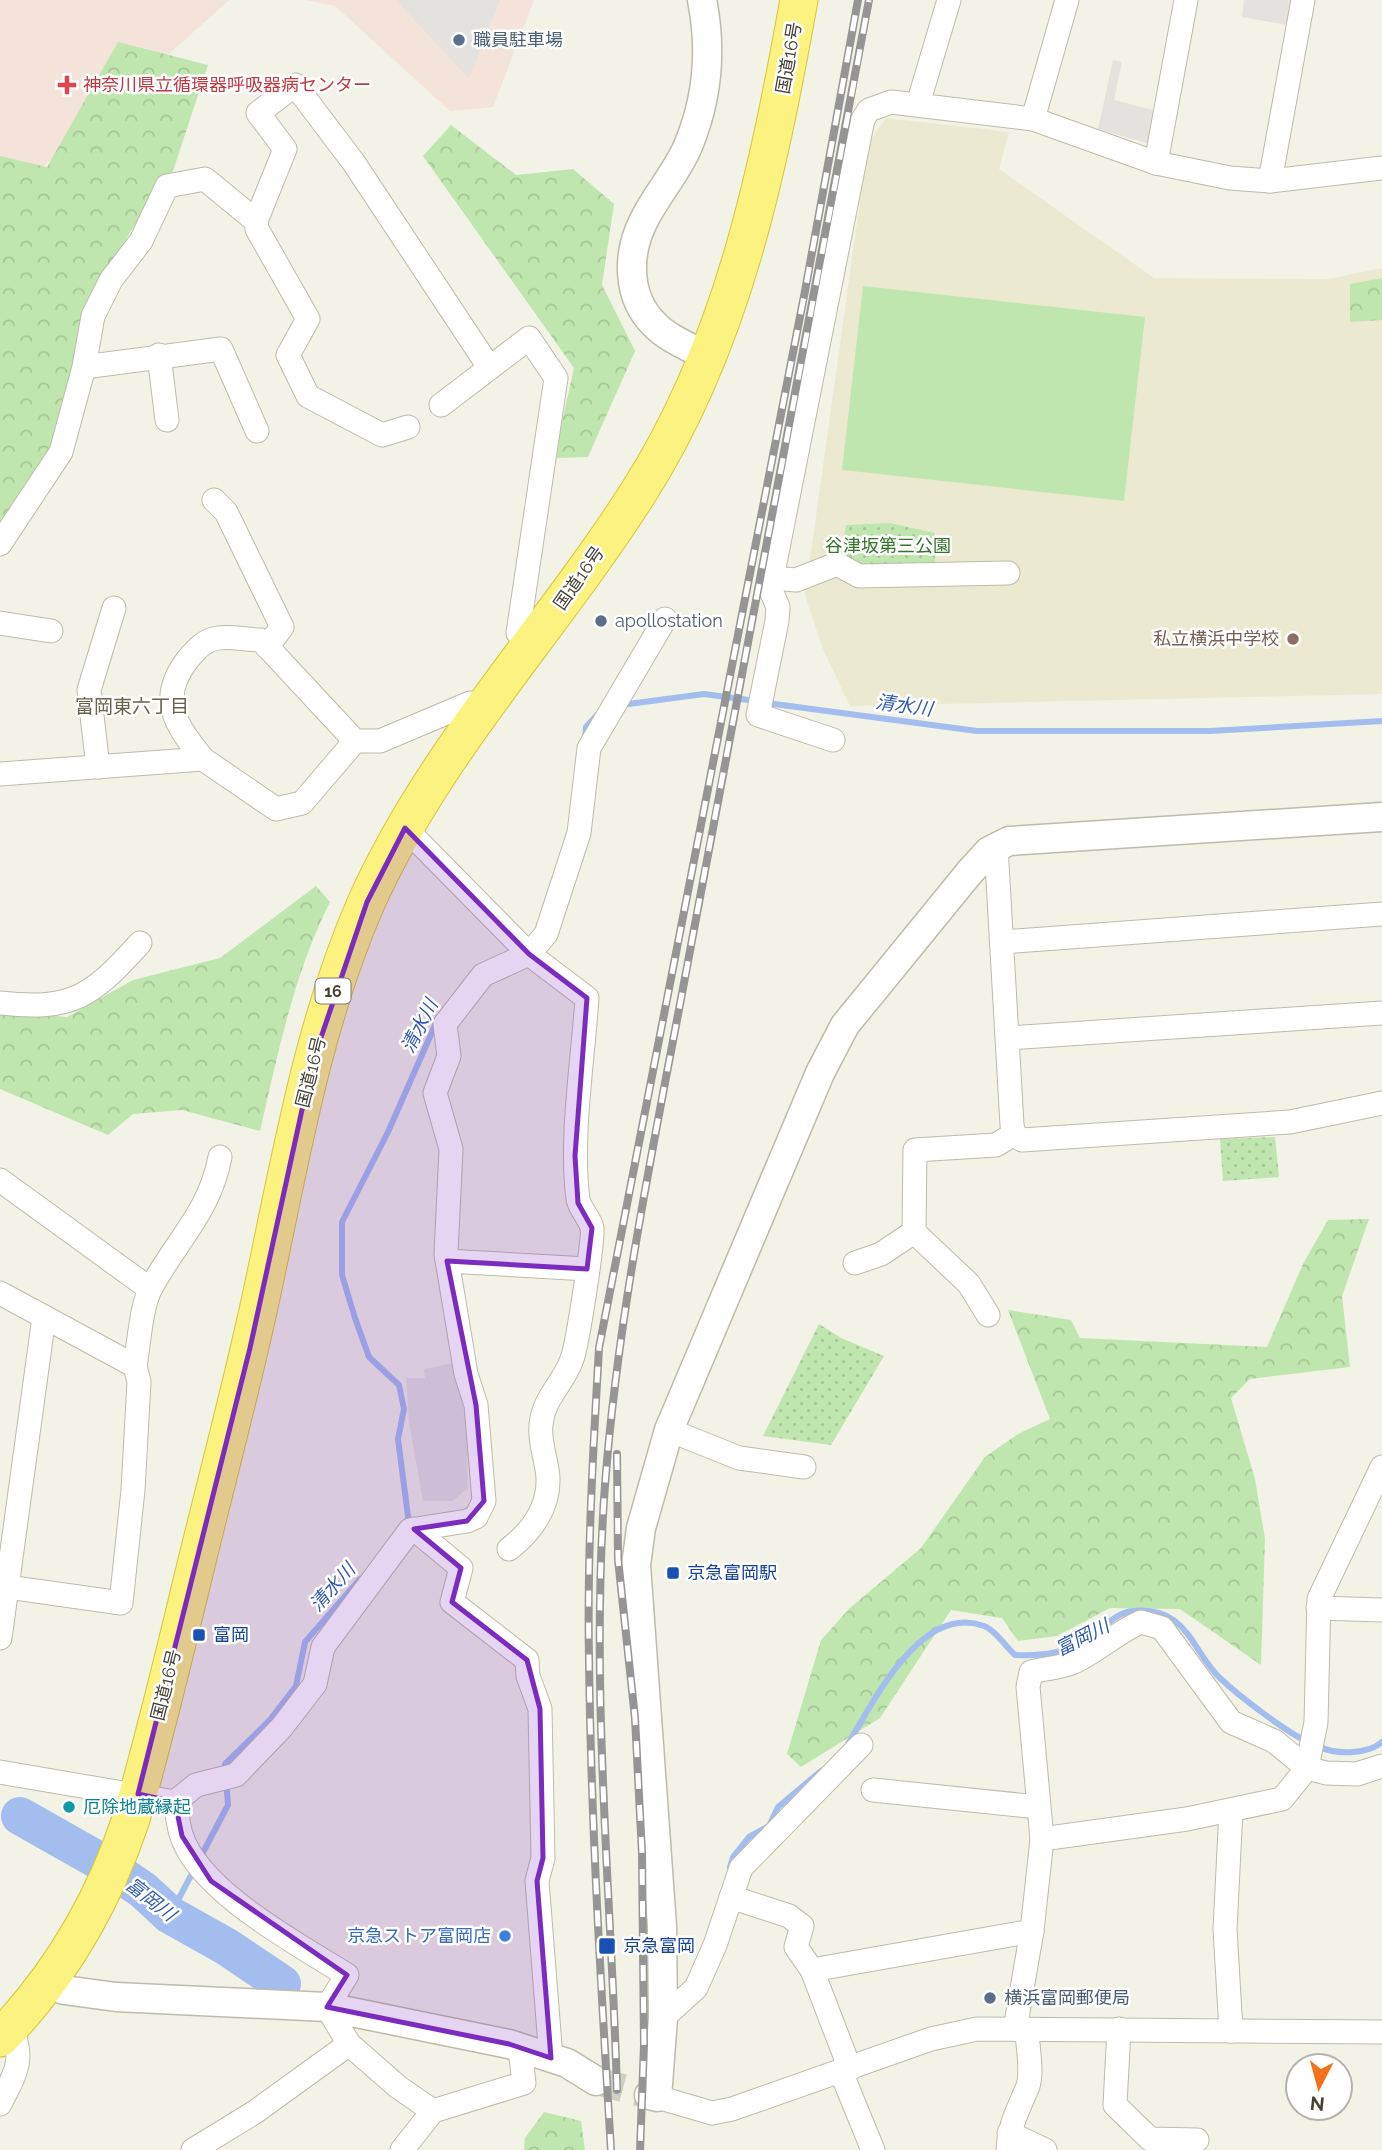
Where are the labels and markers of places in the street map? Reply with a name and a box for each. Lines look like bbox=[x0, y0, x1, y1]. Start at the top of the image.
place label: 職員駐車場 bbox=[473, 29, 563, 50]
marker: 職員駐車場 bbox=[451, 32, 467, 48]
place label: 神奈川県立循環器呼吸器病センター bbox=[83, 74, 371, 95]
marker: 神奈川県立循環器呼吸器病センター bbox=[57, 75, 77, 95]
place label: apollostation bbox=[615, 610, 723, 631]
marker: apollostation bbox=[593, 613, 609, 629]
place label: 私立横浜中学校 bbox=[1153, 628, 1279, 649]
marker: 私立横浜中学校 bbox=[1285, 631, 1301, 647]
place label: 京急富岡駅 bbox=[687, 1562, 777, 1583]
marker: 京急富岡駅 bbox=[665, 1565, 681, 1581]
place label: 富岡 bbox=[213, 1624, 249, 1645]
marker: 富岡 bbox=[191, 1627, 207, 1643]
place label: 厄除地蔵縁起 bbox=[83, 1796, 191, 1817]
marker: 厄除地蔵縁起 bbox=[61, 1799, 77, 1815]
place label: 京急ストア富岡店 bbox=[347, 1925, 491, 1946]
marker: 京急ストア富岡店 bbox=[497, 1928, 513, 1944]
place label: 京急富岡 bbox=[623, 1935, 695, 1956]
marker: 京急富岡 bbox=[597, 1936, 617, 1956]
place label: 横浜富岡郵便局 bbox=[1004, 1987, 1130, 2008]
marker: 横浜富岡郵便局 bbox=[982, 1990, 998, 2006]

